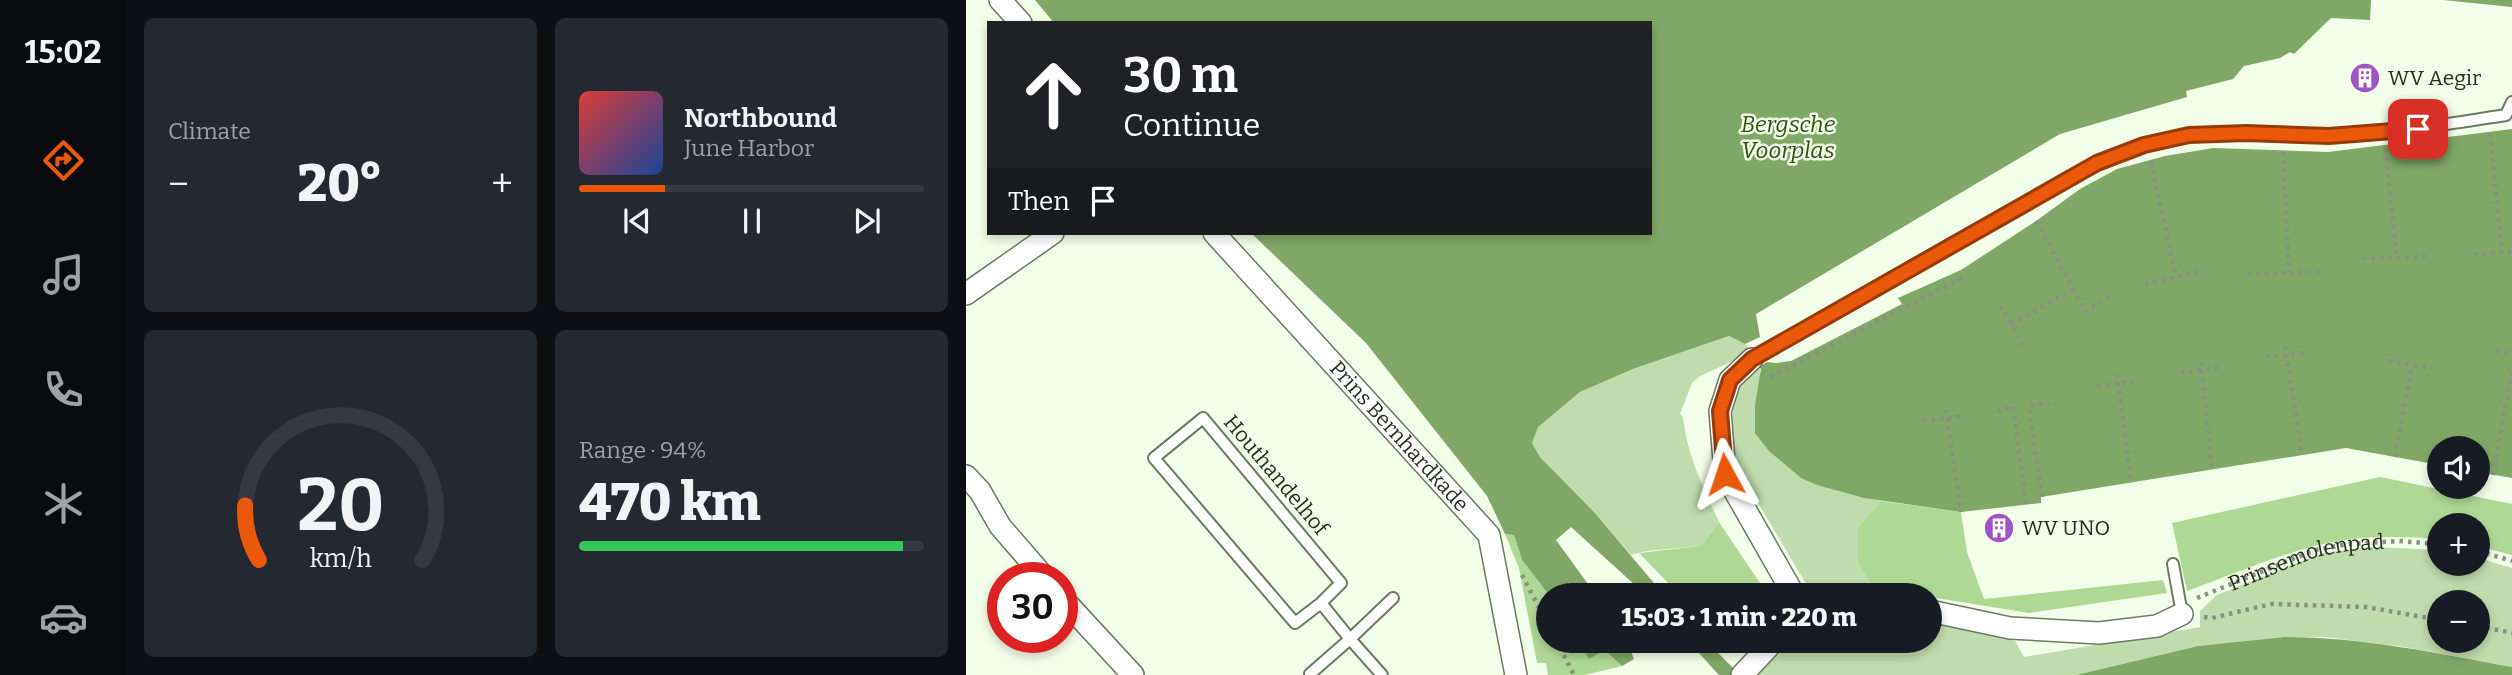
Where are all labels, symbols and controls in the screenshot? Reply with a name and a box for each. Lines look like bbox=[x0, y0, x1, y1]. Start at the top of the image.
text: 15:02 bbox=[24, 33, 102, 71]
text: 30 m bbox=[1123, 46, 1238, 105]
icon: ahead bbox=[1008, 49, 1099, 140]
building icon: WV Aegir bbox=[2348, 61, 2382, 95]
place label: WV Aegir bbox=[2388, 65, 2481, 91]
pin bbox=[2388, 99, 2448, 159]
text: Northbound bbox=[684, 103, 837, 134]
text: Continue bbox=[1123, 106, 1260, 144]
water label: Bergsche Voorplas bbox=[1741, 110, 1836, 164]
icon: arrive bbox=[2399, 110, 2437, 148]
text: Climate bbox=[168, 117, 251, 145]
text: June Harbor bbox=[684, 134, 814, 162]
icon: directions bbox=[39, 136, 88, 185]
text: 20° bbox=[298, 152, 383, 215]
text: − bbox=[168, 161, 189, 207]
text: + bbox=[491, 161, 513, 207]
icon: arrive bbox=[1084, 182, 1122, 220]
text: Then bbox=[1008, 186, 1070, 217]
icon: previous bbox=[618, 202, 656, 240]
icon: pause bbox=[733, 202, 771, 240]
icon: next bbox=[848, 202, 886, 240]
icon: music bbox=[39, 250, 88, 299]
street label: Prins Bernhardkade bbox=[1324, 356, 1474, 517]
icon: phone bbox=[39, 365, 88, 414]
street label: Houthandelhof bbox=[1218, 410, 1335, 542]
text: Range · 94% bbox=[579, 436, 706, 464]
map controls bbox=[2427, 436, 2490, 653]
button: sound bbox=[2427, 436, 2490, 499]
position arrow bbox=[1688, 437, 1762, 511]
text: 20 bbox=[297, 462, 384, 549]
text: 470 km bbox=[579, 471, 761, 534]
icon: climate bbox=[39, 479, 88, 528]
building icon: WV UNO bbox=[1982, 511, 2016, 545]
button: + bbox=[2427, 513, 2490, 576]
place label: WV UNO bbox=[2022, 515, 2110, 541]
street label: Prinsemolenpad bbox=[2225, 529, 2385, 597]
text: km/h bbox=[310, 543, 372, 573]
speed limit sign: 30 bbox=[987, 562, 1078, 653]
button: − bbox=[2427, 590, 2490, 653]
icon: car bbox=[39, 593, 88, 642]
text: 15:03 · 1 min · 220 m bbox=[1621, 602, 1857, 633]

